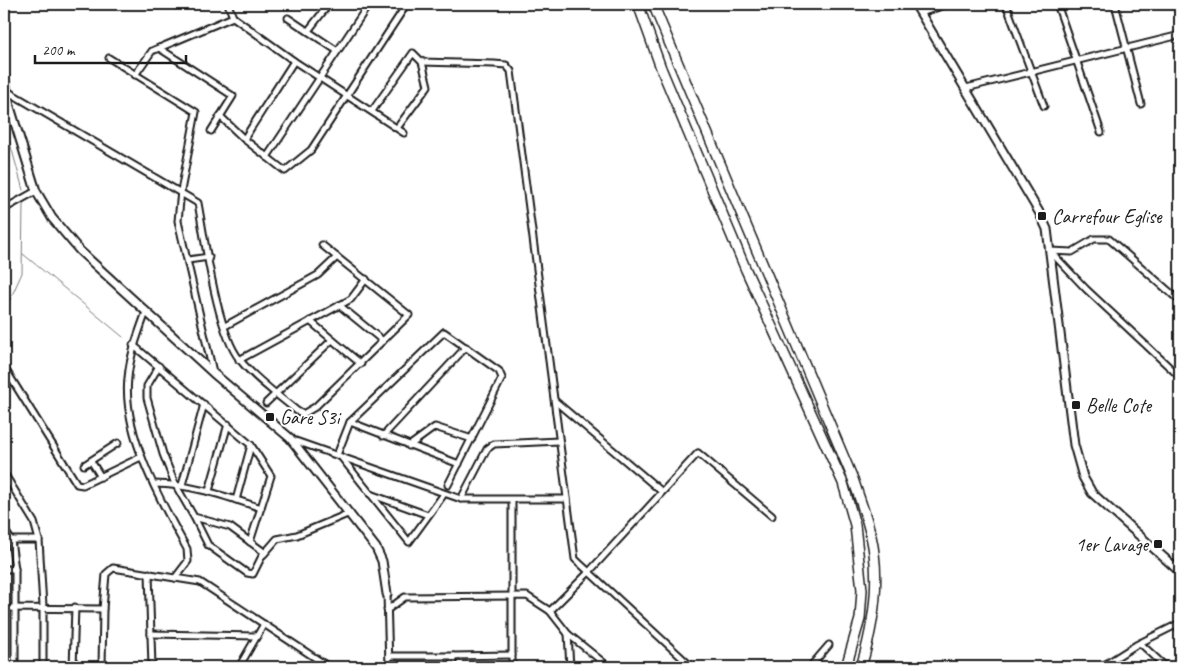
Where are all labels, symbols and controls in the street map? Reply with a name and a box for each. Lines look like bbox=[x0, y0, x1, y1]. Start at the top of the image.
scale bar bbox=[35, 32, 186, 64]
text: 200 m bbox=[42, 41, 76, 60]
place label: Carrefour Eglise bbox=[1052, 204, 1163, 229]
marker: Carrefour Eglise bbox=[1036, 210, 1048, 222]
place label: Belle Cote bbox=[1086, 393, 1153, 418]
marker: Belle Cote bbox=[1070, 399, 1082, 411]
place label: Gare S3i bbox=[280, 405, 342, 430]
marker: Gare S3i bbox=[264, 411, 276, 423]
place label: 1er Lavage bbox=[1076, 532, 1150, 557]
marker: 1er Lavage bbox=[1152, 538, 1164, 550]

